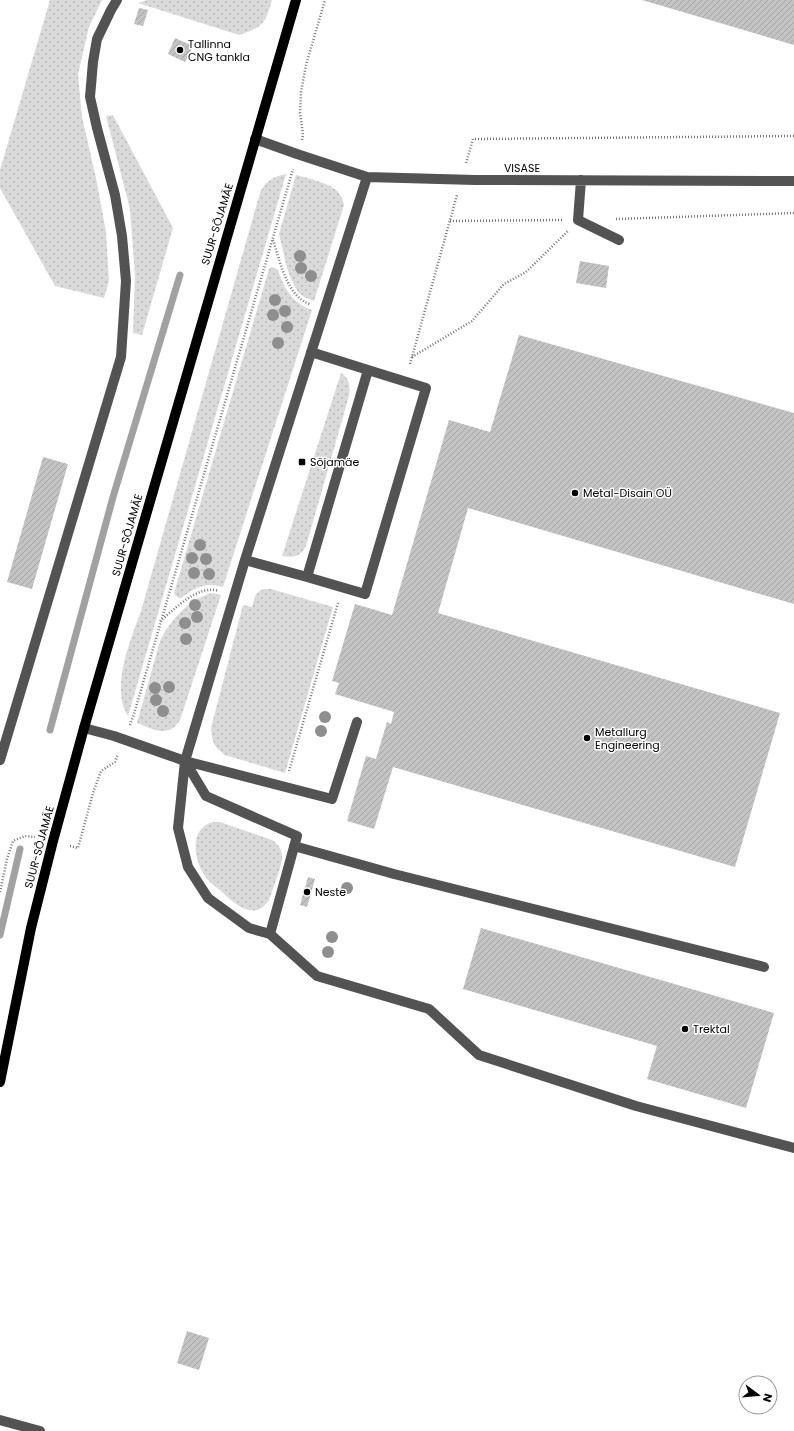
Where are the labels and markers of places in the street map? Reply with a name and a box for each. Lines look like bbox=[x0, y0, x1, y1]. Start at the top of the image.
place label: Tallinna CNG tankla bbox=[188, 36, 250, 65]
marker: Tallinna CNG tankla bbox=[175, 45, 185, 55]
place label: Sõjamäe bbox=[310, 454, 359, 470]
marker: Sõjamäe bbox=[297, 457, 307, 467]
place label: Metal-Disain OÜ bbox=[583, 485, 672, 501]
marker: Metal-Disain OÜ bbox=[570, 488, 580, 498]
place label: Metallurg Engineering bbox=[595, 724, 660, 753]
marker: Metallurg Engineering bbox=[582, 733, 592, 743]
place label: Neste bbox=[315, 884, 346, 900]
marker: Neste bbox=[302, 887, 312, 897]
place label: Trektal bbox=[693, 1021, 730, 1037]
marker: Trektal bbox=[680, 1024, 690, 1034]

